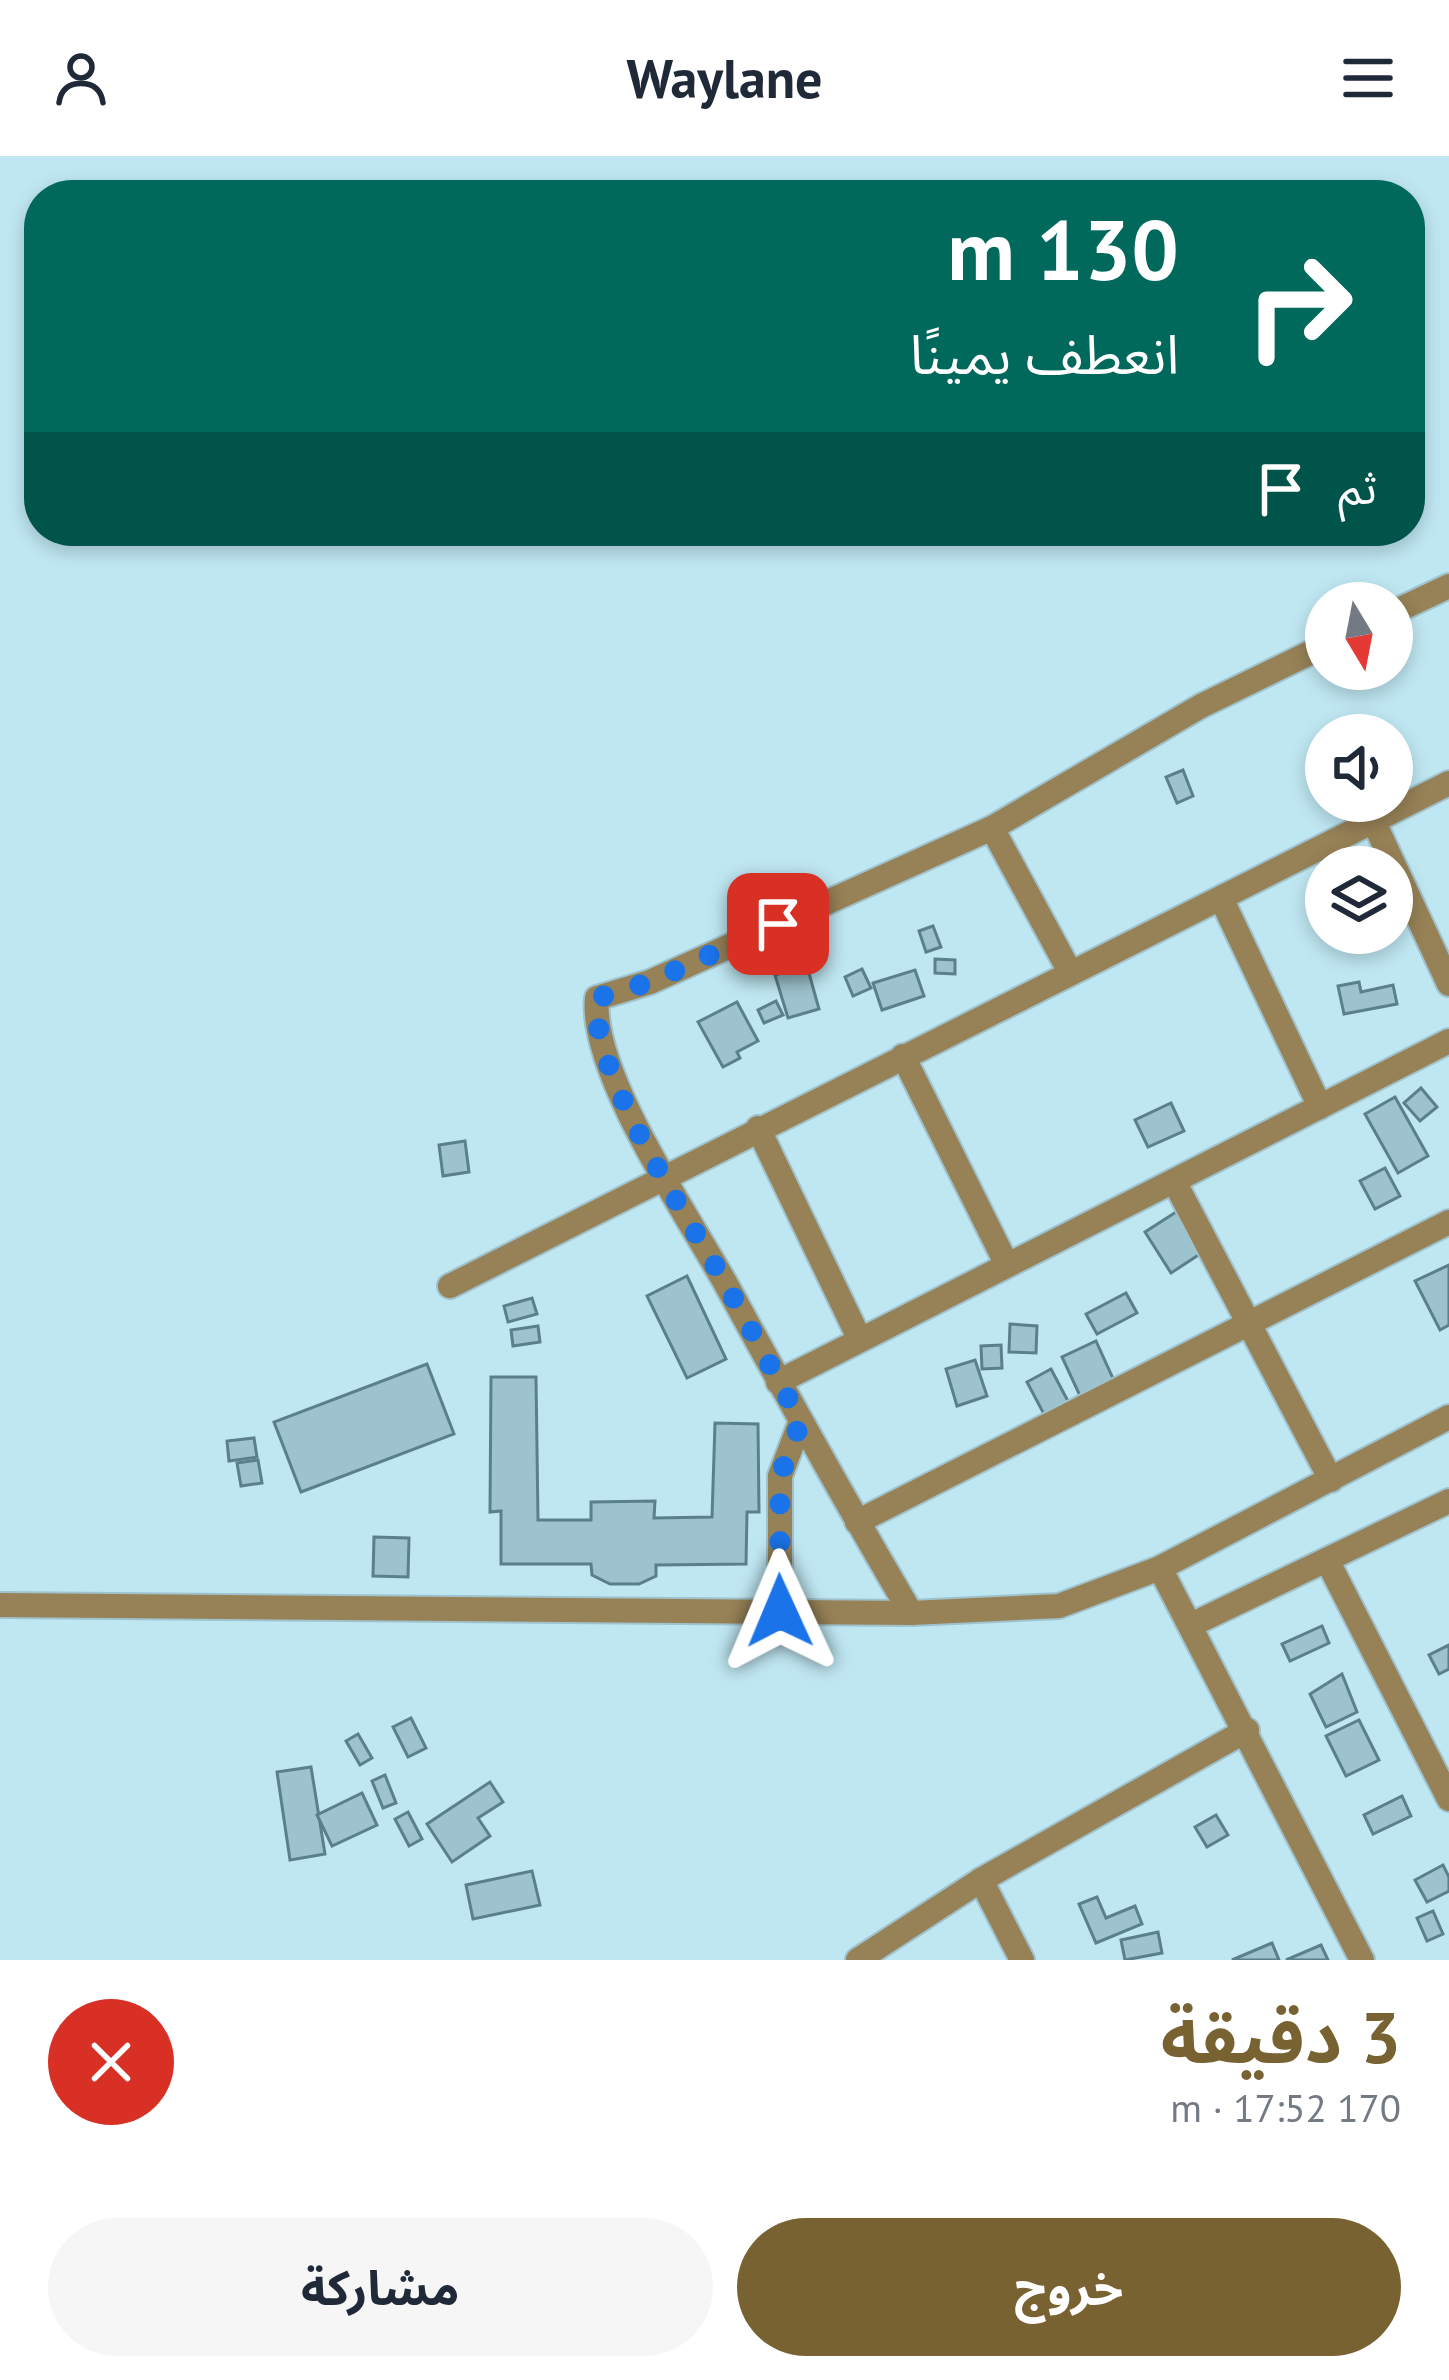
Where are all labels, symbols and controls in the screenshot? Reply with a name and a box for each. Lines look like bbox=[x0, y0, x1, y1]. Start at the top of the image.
text: Waylane bbox=[626, 43, 823, 113]
icon: person bbox=[48, 45, 114, 111]
icon: menu bbox=[1335, 45, 1401, 111]
text: 130 m bbox=[947, 194, 1179, 303]
icon: right bbox=[1221, 228, 1377, 384]
text: انعطف يمينًا bbox=[910, 319, 1179, 389]
icon: arrive bbox=[1248, 456, 1314, 522]
text: ثم bbox=[1338, 458, 1377, 516]
north arrow bbox=[1305, 582, 1413, 690]
map controls bbox=[1305, 582, 1413, 954]
button: sound bbox=[1305, 714, 1413, 822]
button: layers bbox=[1305, 846, 1413, 954]
pin bbox=[727, 873, 829, 975]
icon: arrive bbox=[745, 891, 811, 957]
position arrow bbox=[717, 1548, 843, 1674]
text: 3 دقيقة bbox=[1161, 1990, 1401, 2083]
button: close bbox=[48, 1999, 174, 2125]
text: 170 m · 17:52 bbox=[1170, 2082, 1401, 2133]
button: مشاركة bbox=[48, 2218, 713, 2356]
button: خروج bbox=[737, 2218, 1401, 2356]

